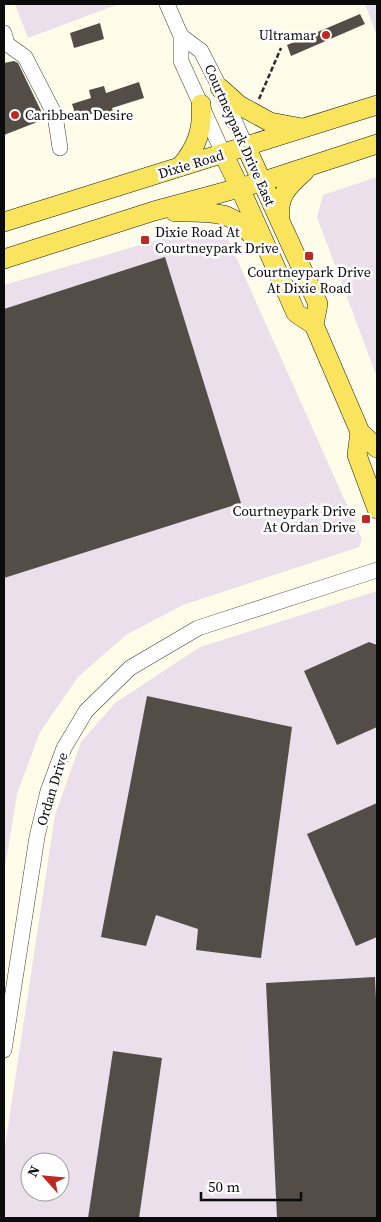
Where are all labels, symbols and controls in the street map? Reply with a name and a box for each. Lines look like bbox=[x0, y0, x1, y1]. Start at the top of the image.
place label: Ultramar bbox=[259, 25, 316, 45]
marker: Ultramar bbox=[320, 29, 332, 41]
street label: Courtneypark Drive East bbox=[200, 61, 280, 209]
place label: Caribbean Desire bbox=[25, 105, 133, 125]
marker: Caribbean Desire bbox=[9, 109, 21, 121]
street label: Dixie Road bbox=[156, 145, 226, 183]
place label: Dixie Road At Courtneypark Drive bbox=[155, 222, 279, 258]
marker: Dixie Road At Courtneypark Drive bbox=[139, 234, 151, 246]
marker: Courtneypark Drive At Dixie Road bbox=[303, 250, 315, 262]
place label: Courtneypark Drive At Dixie Road bbox=[247, 262, 371, 298]
place label: Courtneypark Drive At Ordan Drive bbox=[232, 501, 356, 537]
marker: Courtneypark Drive At Ordan Drive bbox=[360, 513, 372, 525]
street label: Ordan Drive bbox=[31, 750, 73, 828]
north arrow bbox=[20, 1152, 70, 1202]
text: N bbox=[22, 1162, 45, 1180]
scale bar bbox=[201, 1170, 301, 1202]
text: 50 m bbox=[208, 1176, 240, 1197]

